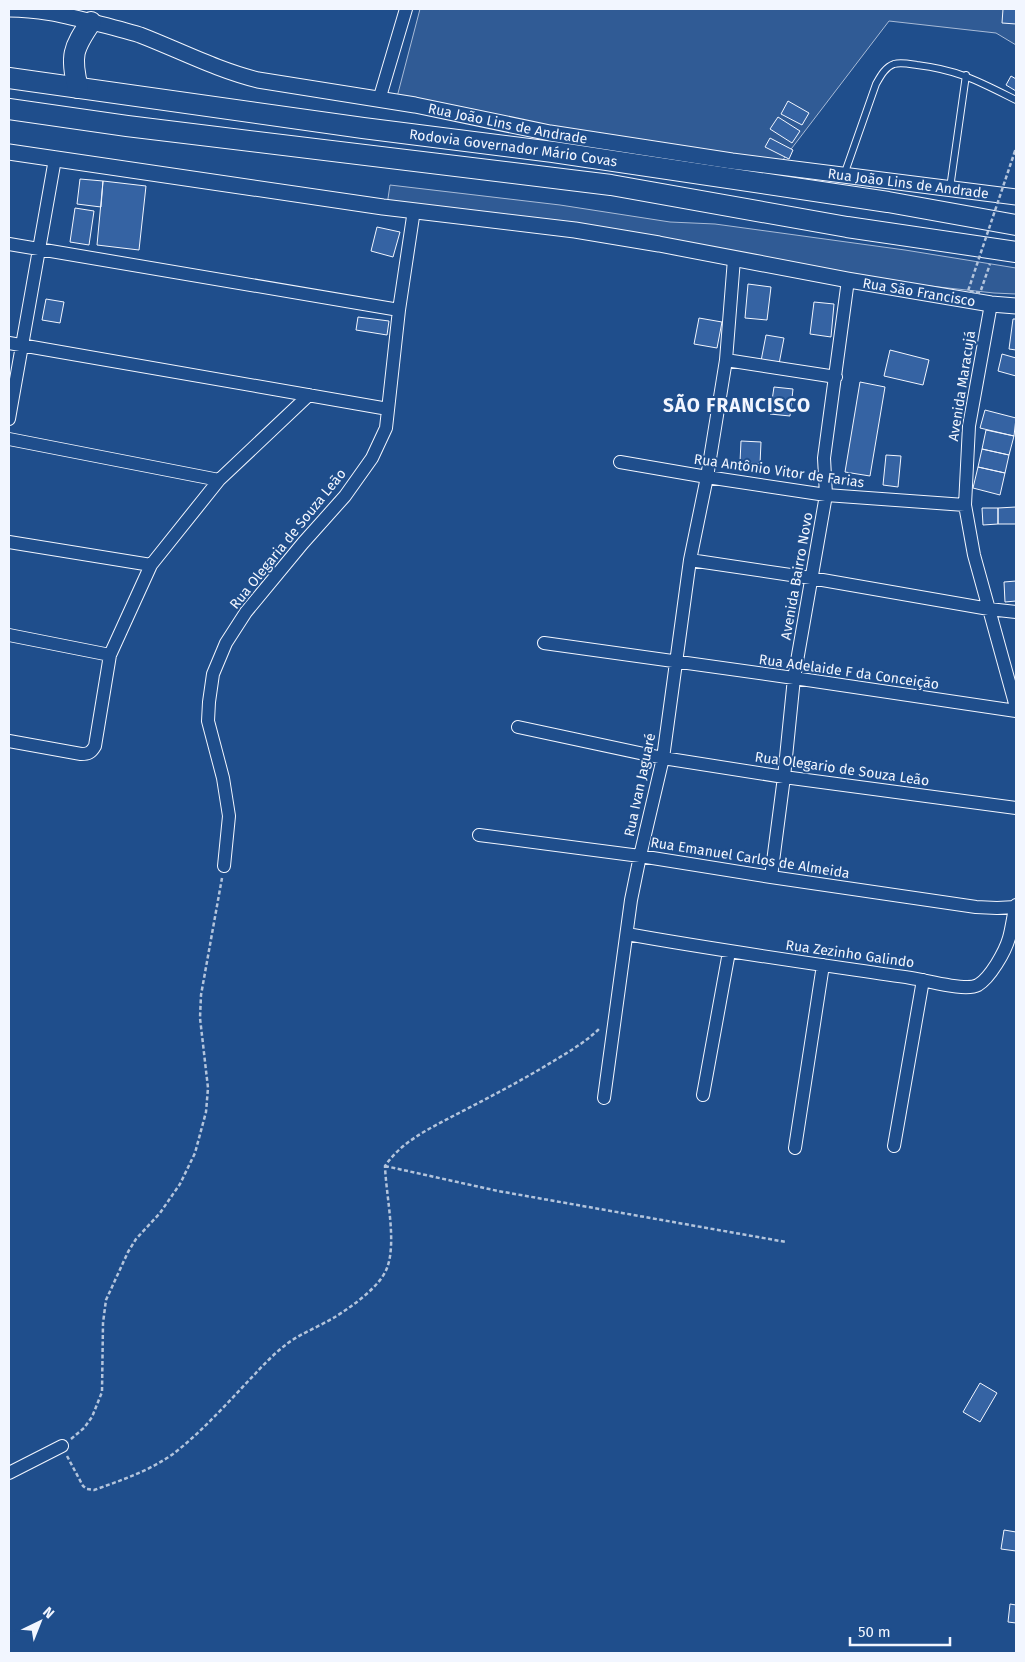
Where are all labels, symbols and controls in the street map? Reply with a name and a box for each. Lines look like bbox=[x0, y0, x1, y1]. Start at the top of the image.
street label: Rua João Lins de Andrade bbox=[427, 99, 589, 147]
street label: Rodovia Governador Mário Covas bbox=[408, 125, 619, 170]
street label: Rua João Lins de Andrade bbox=[827, 165, 990, 202]
street label: Rua São Francisco bbox=[861, 274, 977, 310]
street label: Avenida Maracujá bbox=[945, 330, 979, 442]
district label: SÃO FRANCISCO bbox=[663, 393, 811, 417]
street label: Rua Antônio Vitor de Farias bbox=[693, 451, 866, 491]
street label: Rua Olegaria de Souza Leão bbox=[226, 465, 350, 613]
street label: Avenida Bairro Novo bbox=[777, 511, 817, 641]
street label: Rua Adelaide F da Conceição bbox=[758, 651, 940, 693]
street label: Rua Ivan Jaguaré bbox=[621, 732, 659, 838]
street label: Rua Olegario de Souza Leão bbox=[754, 748, 930, 790]
street label: Rua Emanuel Carlos de Almeida bbox=[649, 834, 851, 882]
street label: Rua Zezinho Galindo bbox=[784, 937, 916, 971]
north arrow bbox=[15, 1597, 65, 1647]
text: N bbox=[39, 1603, 58, 1622]
scale bar bbox=[850, 1614, 950, 1646]
text: 50 m bbox=[858, 1623, 891, 1641]

